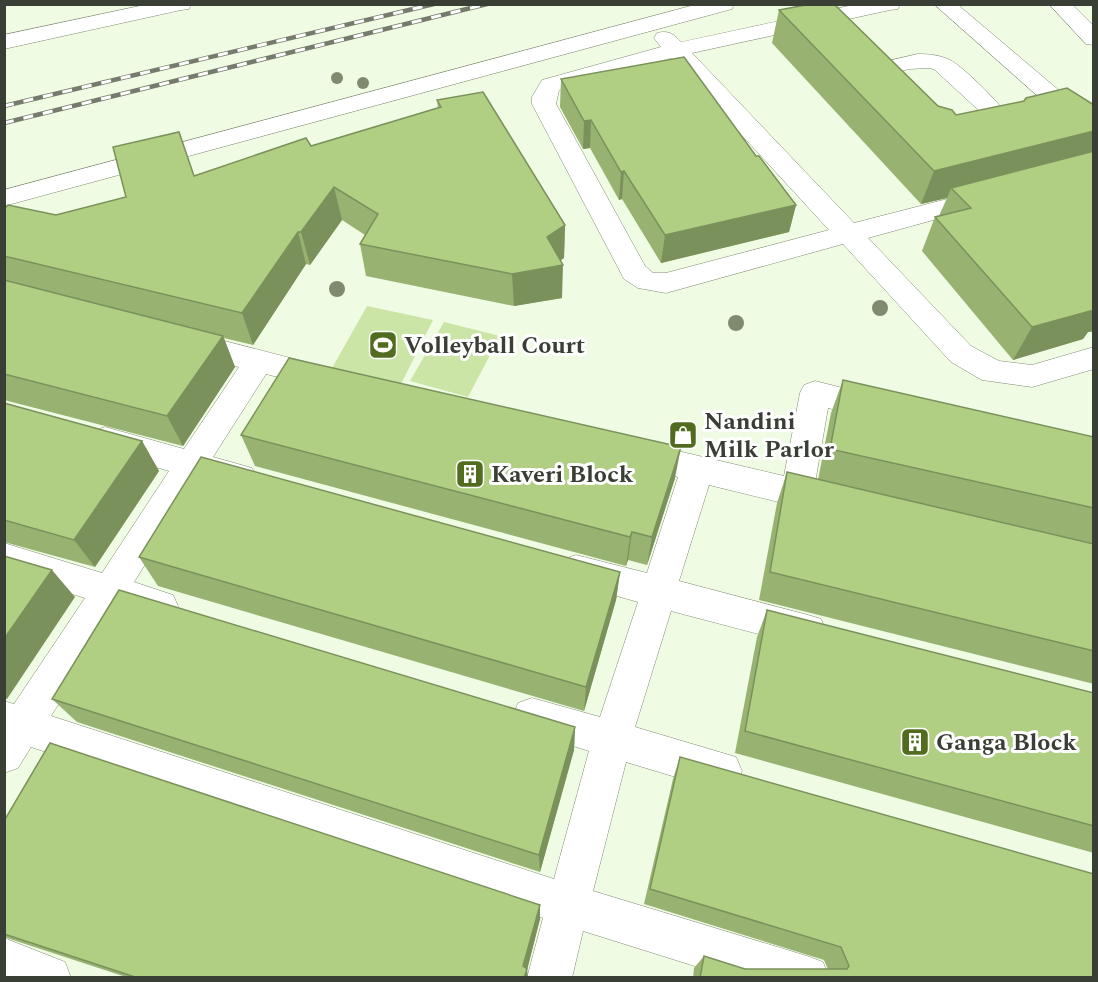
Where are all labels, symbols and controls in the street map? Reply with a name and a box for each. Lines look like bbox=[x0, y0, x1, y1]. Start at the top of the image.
place label: Volleyball Court bbox=[404, 328, 585, 364]
sports icon: Volleyball Court bbox=[367, 329, 399, 361]
place label: Nandini Milk Parlor bbox=[704, 404, 835, 468]
shop icon: Nandini Milk Parlor bbox=[667, 419, 699, 451]
place label: Kaveri Block bbox=[491, 457, 634, 493]
building icon: Kaveri Block bbox=[454, 458, 486, 490]
place label: Ganga Block bbox=[936, 725, 1077, 761]
building icon: Ganga Block bbox=[899, 726, 931, 758]

